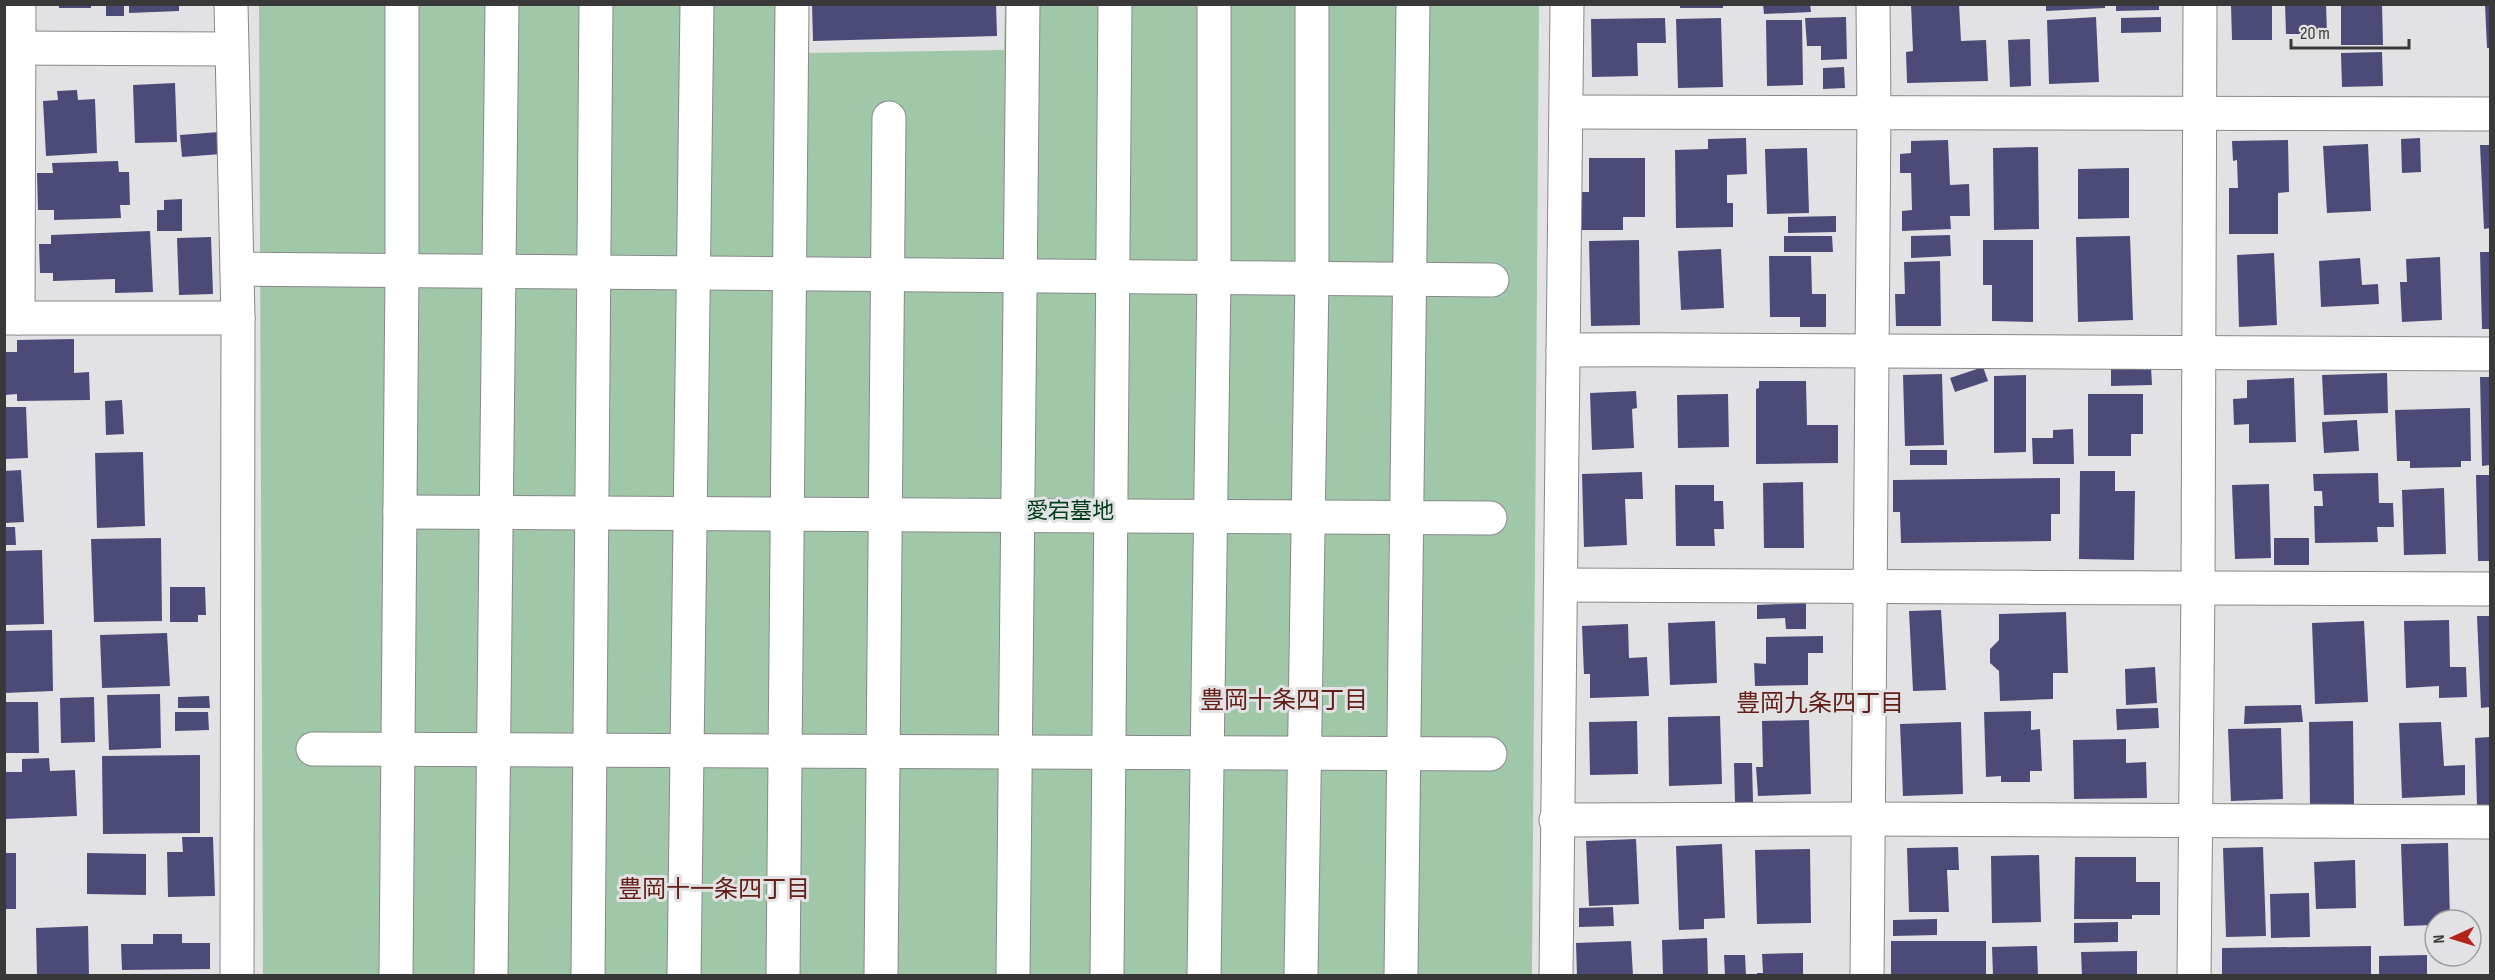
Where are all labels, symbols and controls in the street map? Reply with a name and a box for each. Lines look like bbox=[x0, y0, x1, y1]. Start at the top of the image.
scale bar bbox=[2291, 12, 2410, 50]
text: 20 m bbox=[2300, 23, 2330, 44]
park label: 愛宕墓地 bbox=[1026, 498, 1114, 525]
district label: 豊岡十条四丁目 bbox=[1200, 686, 1368, 715]
district label: 豊岡九条四丁目 bbox=[1736, 689, 1904, 718]
district label: 豊岡十一条四丁目 bbox=[618, 875, 810, 904]
north arrow bbox=[2423, 908, 2483, 968]
text: N bbox=[2430, 934, 2449, 944]

